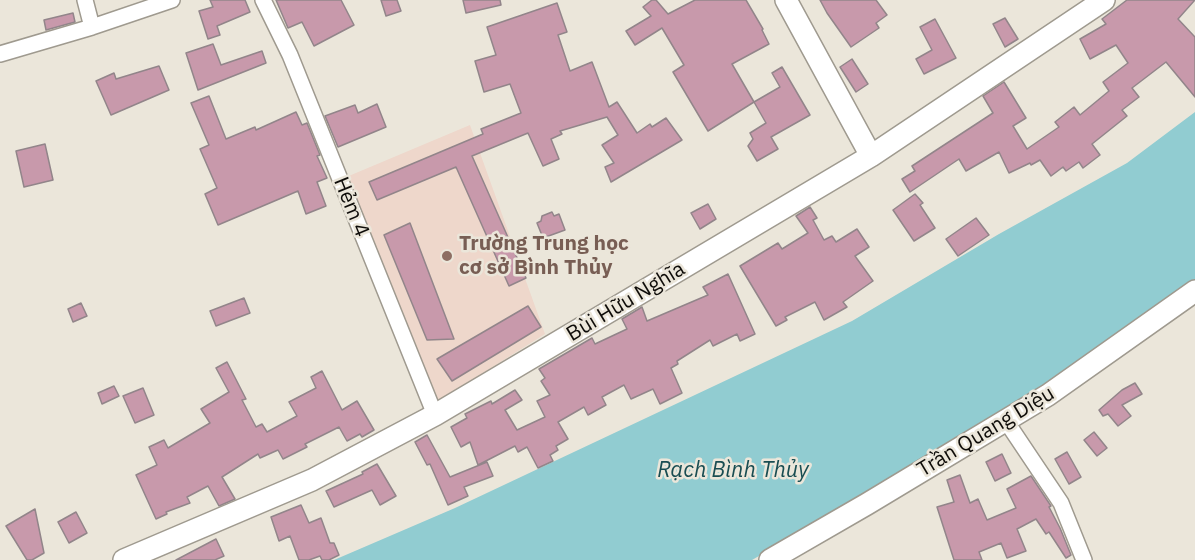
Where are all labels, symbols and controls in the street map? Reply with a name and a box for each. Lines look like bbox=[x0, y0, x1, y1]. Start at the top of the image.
street label: Hẻm 4 bbox=[328, 173, 374, 241]
place label: Trường Trung học cơ sở Bình Thủy bbox=[459, 231, 629, 281]
marker: Trường Trung học cơ sở Bình Thủy bbox=[440, 249, 454, 263]
street label: Bùi Hữu Nghĩa bbox=[562, 257, 690, 347]
street label: Trần Quang Diệu bbox=[913, 381, 1059, 483]
water label: Rạch Bình Thủy bbox=[657, 458, 809, 484]

